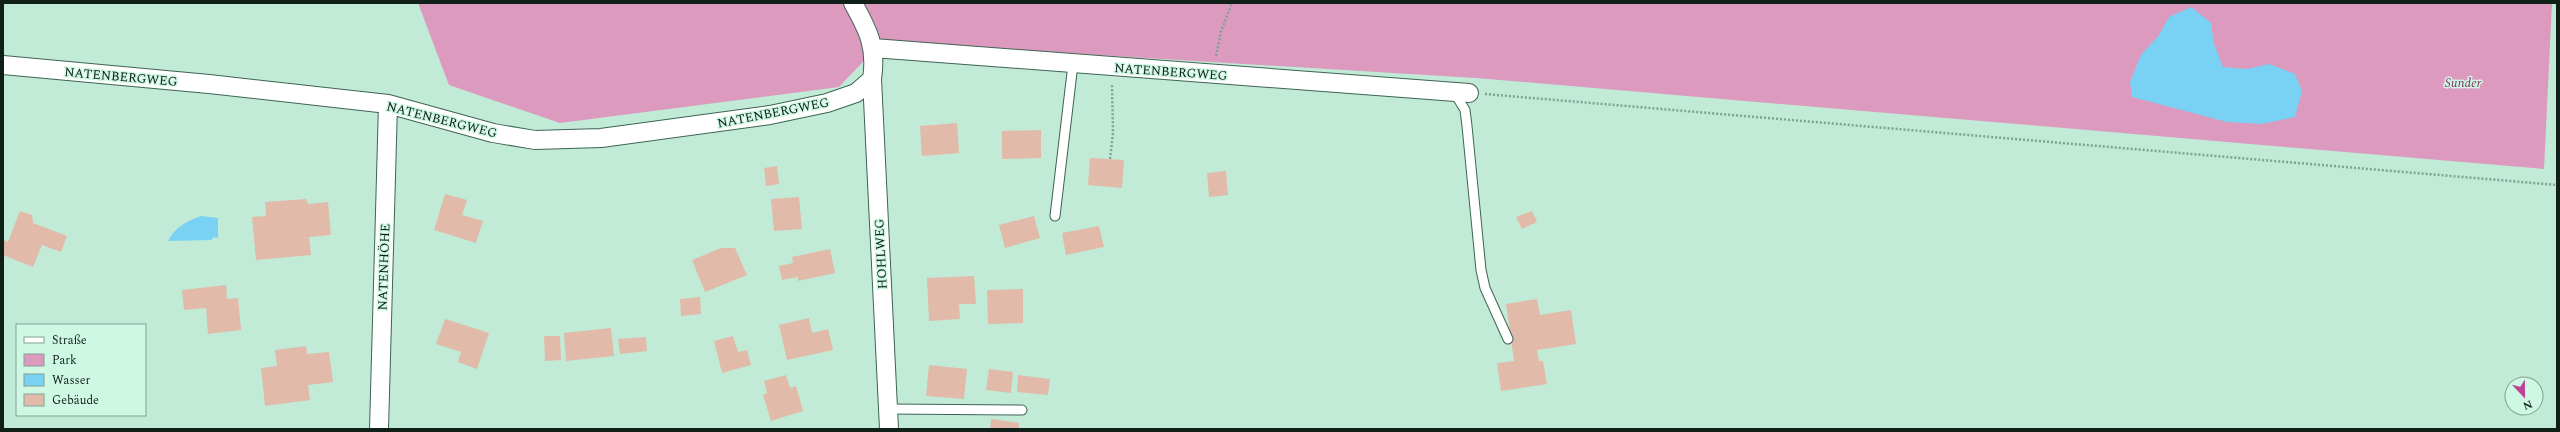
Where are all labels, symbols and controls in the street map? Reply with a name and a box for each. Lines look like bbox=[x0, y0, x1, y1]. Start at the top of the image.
street label: NATENBERGWEG bbox=[1114, 58, 1228, 86]
street label: NATENBERGWEG bbox=[63, 62, 178, 92]
park label: Sunder bbox=[2445, 73, 2482, 93]
street label: NATENBERGWEG bbox=[716, 92, 831, 134]
street label: NATENBERGWEG bbox=[384, 97, 499, 143]
street label: HOHLWEG bbox=[869, 218, 893, 290]
street label: NATENHÖHE bbox=[372, 223, 396, 311]
legend bbox=[16, 324, 146, 416]
text: Straße bbox=[52, 331, 87, 350]
text: Park bbox=[52, 351, 77, 370]
text: Wasser bbox=[52, 371, 90, 390]
north arrow bbox=[2504, 376, 2544, 416]
text: Gebäude bbox=[52, 391, 99, 410]
text: N bbox=[2520, 395, 2535, 414]

